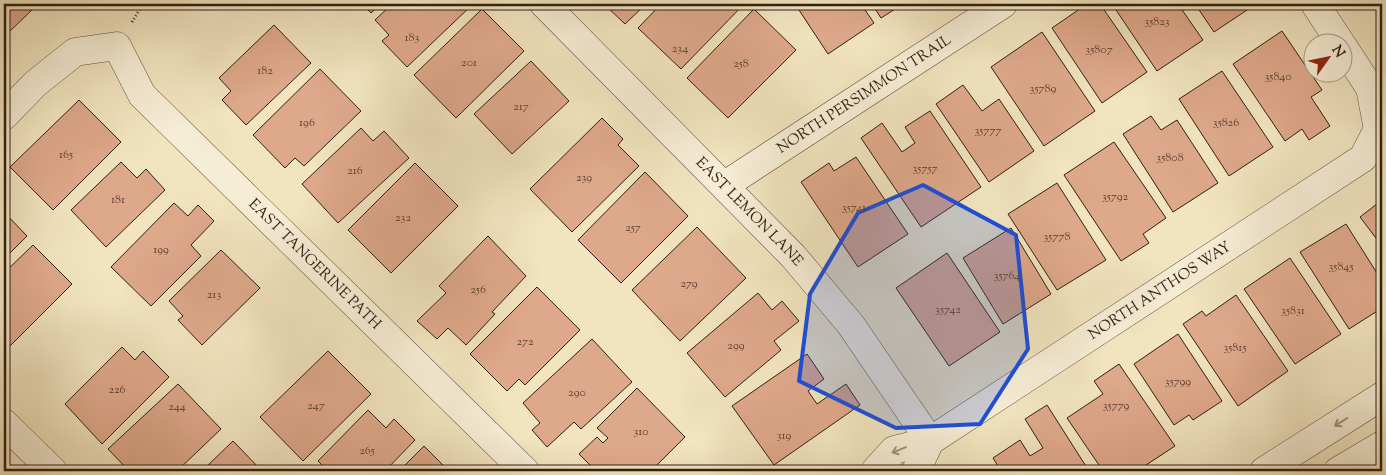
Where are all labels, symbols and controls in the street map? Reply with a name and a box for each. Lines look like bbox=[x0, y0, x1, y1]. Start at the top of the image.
house number: 35823 bbox=[1144, 13, 1170, 31]
house number: 183 bbox=[405, 29, 420, 47]
street label: NORTH PERSIMMON TRAIL bbox=[773, 30, 955, 159]
north arrow bbox=[1304, 32, 1354, 82]
house number: 234 bbox=[672, 40, 688, 58]
house number: 35807 bbox=[1085, 41, 1113, 59]
text: N bbox=[1326, 42, 1349, 62]
house number: 201 bbox=[461, 54, 477, 72]
house number: 258 bbox=[733, 55, 749, 73]
house number: 182 bbox=[257, 62, 273, 80]
house number: 35840 bbox=[1264, 68, 1292, 86]
house number: 35789 bbox=[1030, 80, 1057, 98]
house number: 217 bbox=[513, 98, 529, 116]
house number: 196 bbox=[299, 114, 315, 132]
house number: 35826 bbox=[1213, 114, 1239, 132]
house number: 35777 bbox=[975, 122, 1002, 140]
house number: 165 bbox=[59, 146, 73, 164]
house number: 35808 bbox=[1156, 149, 1184, 167]
street label: EAST LEMON LANE bbox=[691, 153, 808, 271]
house number: 35757 bbox=[912, 160, 938, 178]
house number: 216 bbox=[347, 162, 363, 180]
house number: 239 bbox=[576, 169, 592, 187]
house number: 35792 bbox=[1102, 188, 1128, 206]
house number: 181 bbox=[111, 191, 125, 209]
street label: EAST TANGERINE PATH bbox=[243, 194, 386, 335]
house number: 35741 bbox=[842, 199, 866, 217]
house number: 232 bbox=[395, 209, 411, 227]
house number: 257 bbox=[625, 219, 641, 237]
house number: 35778 bbox=[1044, 228, 1070, 246]
street label: NORTH ANTHOS WAY bbox=[1084, 236, 1236, 345]
house number: 199 bbox=[153, 241, 169, 259]
house number: 35845 bbox=[1329, 258, 1353, 276]
house number: 35764 bbox=[994, 267, 1020, 285]
house number: 279 bbox=[680, 275, 698, 293]
house number: 256 bbox=[470, 281, 486, 299]
house number: 213 bbox=[207, 286, 221, 304]
house number: 35742 bbox=[935, 301, 961, 319]
house number: 35831 bbox=[1281, 302, 1305, 320]
house number: 272 bbox=[516, 333, 534, 351]
house number: 299 bbox=[727, 337, 745, 355]
house number: 35815 bbox=[1223, 339, 1247, 357]
house number: 35799 bbox=[1165, 373, 1191, 391]
house number: 226 bbox=[108, 381, 126, 399]
house number: 290 bbox=[568, 384, 586, 402]
house number: 247 bbox=[307, 397, 325, 415]
house number: 35779 bbox=[1103, 397, 1129, 415]
house number: 244 bbox=[168, 398, 186, 416]
one-way arrow bbox=[1334, 417, 1348, 427]
house number: 310 bbox=[633, 423, 649, 441]
house number: 319 bbox=[777, 427, 791, 445]
house number: 265 bbox=[359, 442, 375, 460]
one-way arrow bbox=[891, 446, 906, 455]

